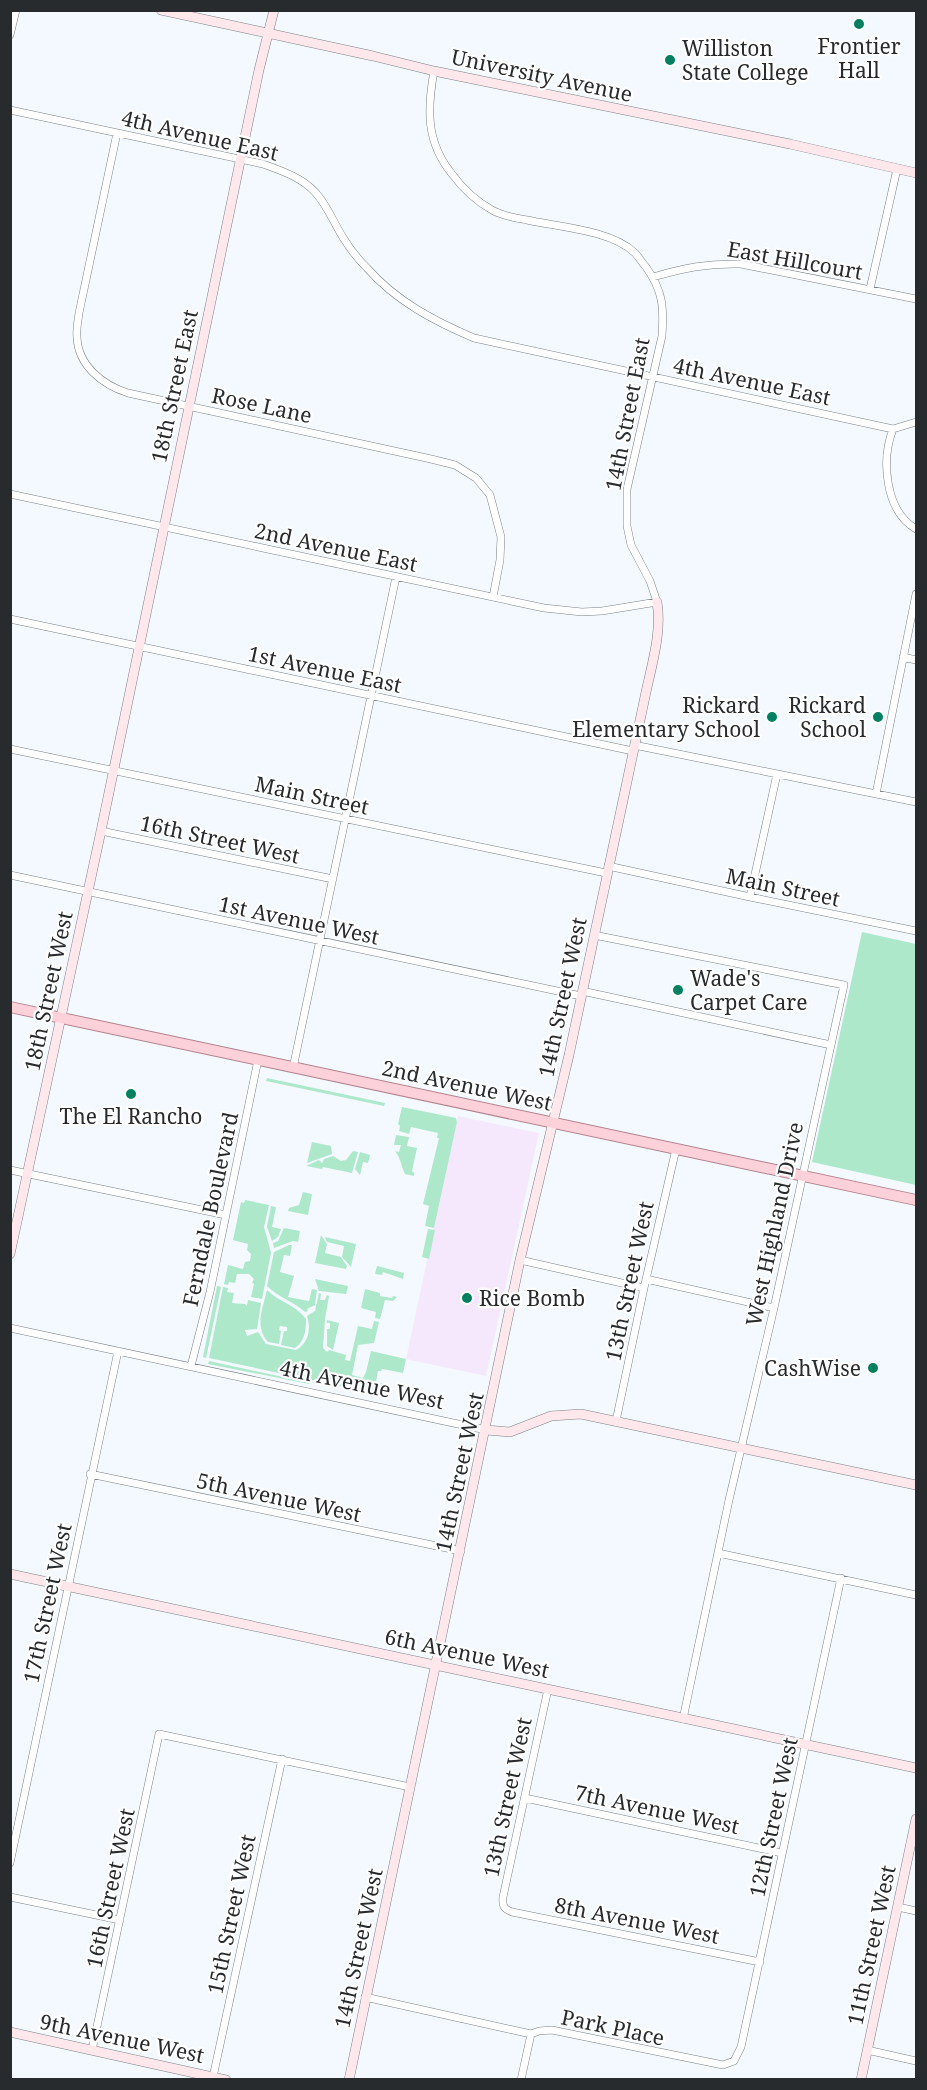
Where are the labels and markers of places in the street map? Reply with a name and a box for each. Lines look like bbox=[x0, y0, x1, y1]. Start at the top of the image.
marker: Frontier Hall bbox=[852, 17, 866, 31]
place label: Frontier Hall bbox=[817, 32, 901, 84]
place label: Williston State College bbox=[682, 34, 809, 86]
marker: Williston State College bbox=[663, 53, 677, 67]
place label: Rickard Elementary School bbox=[572, 691, 760, 743]
place label: Rickard School bbox=[788, 691, 866, 743]
marker: Rickard Elementary School bbox=[765, 710, 779, 724]
marker: Rickard School bbox=[871, 710, 885, 724]
place label: Wade's Carpet Care bbox=[690, 964, 807, 1016]
marker: Wade's Carpet Care bbox=[671, 983, 685, 997]
marker: The El Rancho bbox=[124, 1087, 138, 1101]
place label: The El Rancho bbox=[60, 1102, 202, 1130]
place label: Rice Bomb bbox=[479, 1284, 585, 1312]
marker: Rice Bomb bbox=[460, 1291, 474, 1305]
place label: CashWise bbox=[764, 1354, 861, 1382]
marker: CashWise bbox=[866, 1361, 880, 1375]

